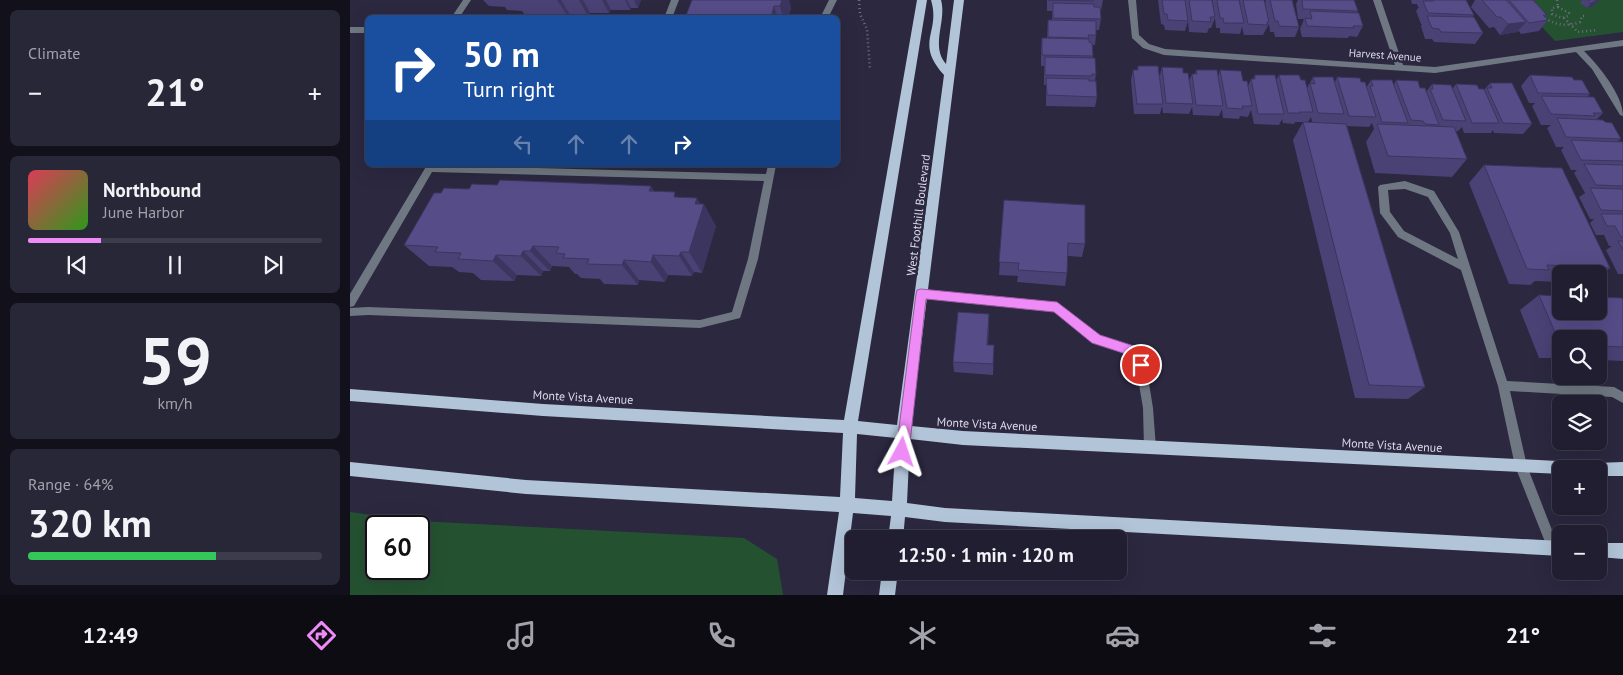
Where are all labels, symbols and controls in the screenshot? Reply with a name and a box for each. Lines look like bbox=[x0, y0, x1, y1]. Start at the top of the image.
text: 50 m bbox=[463, 31, 540, 77]
icon: right bbox=[380, 35, 445, 100]
text: Climate bbox=[28, 43, 80, 63]
street label: Harvest Avenue bbox=[1348, 45, 1422, 65]
text: 21° bbox=[145, 67, 205, 116]
text: − bbox=[28, 74, 42, 111]
text: + bbox=[308, 74, 322, 111]
text: Turn right bbox=[463, 75, 555, 103]
icon: left bbox=[509, 130, 537, 158]
icon: ahead bbox=[562, 130, 590, 158]
icon: ahead bbox=[615, 130, 643, 158]
icon: right bbox=[668, 130, 696, 158]
street label: West Foothill Boulevard bbox=[903, 153, 933, 277]
text: Northbound bbox=[103, 178, 201, 202]
text: June Harbor bbox=[103, 202, 184, 222]
icon: previous bbox=[63, 251, 91, 279]
icon: pause bbox=[161, 251, 189, 279]
icon: next bbox=[259, 251, 287, 279]
map controls bbox=[1552, 265, 1607, 580]
button: sound bbox=[1552, 265, 1607, 320]
text: 59 bbox=[138, 318, 212, 402]
button: search bbox=[1552, 330, 1607, 385]
pin bbox=[1120, 344, 1162, 386]
icon: arrive bbox=[1127, 351, 1155, 379]
street label: Monte Vista Avenue bbox=[532, 387, 634, 407]
text: km/h bbox=[157, 393, 193, 413]
button: layers bbox=[1552, 395, 1607, 450]
street label: Monte Vista Avenue bbox=[936, 414, 1038, 434]
position arrow bbox=[875, 425, 927, 477]
street label: Monte Vista Avenue bbox=[1341, 435, 1443, 455]
button: + bbox=[1552, 460, 1607, 515]
text: Range · 64% bbox=[28, 474, 113, 494]
text: 320 km bbox=[28, 498, 152, 547]
speed limit sign: 60 bbox=[365, 515, 430, 580]
button: − bbox=[1552, 525, 1607, 580]
text: 12:50 · 1 min · 120 m bbox=[898, 543, 1074, 567]
icon: directions bbox=[304, 618, 339, 653]
icon: music bbox=[504, 618, 539, 653]
icon: phone bbox=[704, 618, 739, 653]
icon: climate bbox=[905, 618, 940, 653]
icon: car bbox=[1105, 618, 1140, 653]
icon: filters bbox=[1305, 618, 1340, 653]
text: 12:49 bbox=[83, 621, 138, 649]
text: 21° bbox=[1506, 621, 1540, 649]

